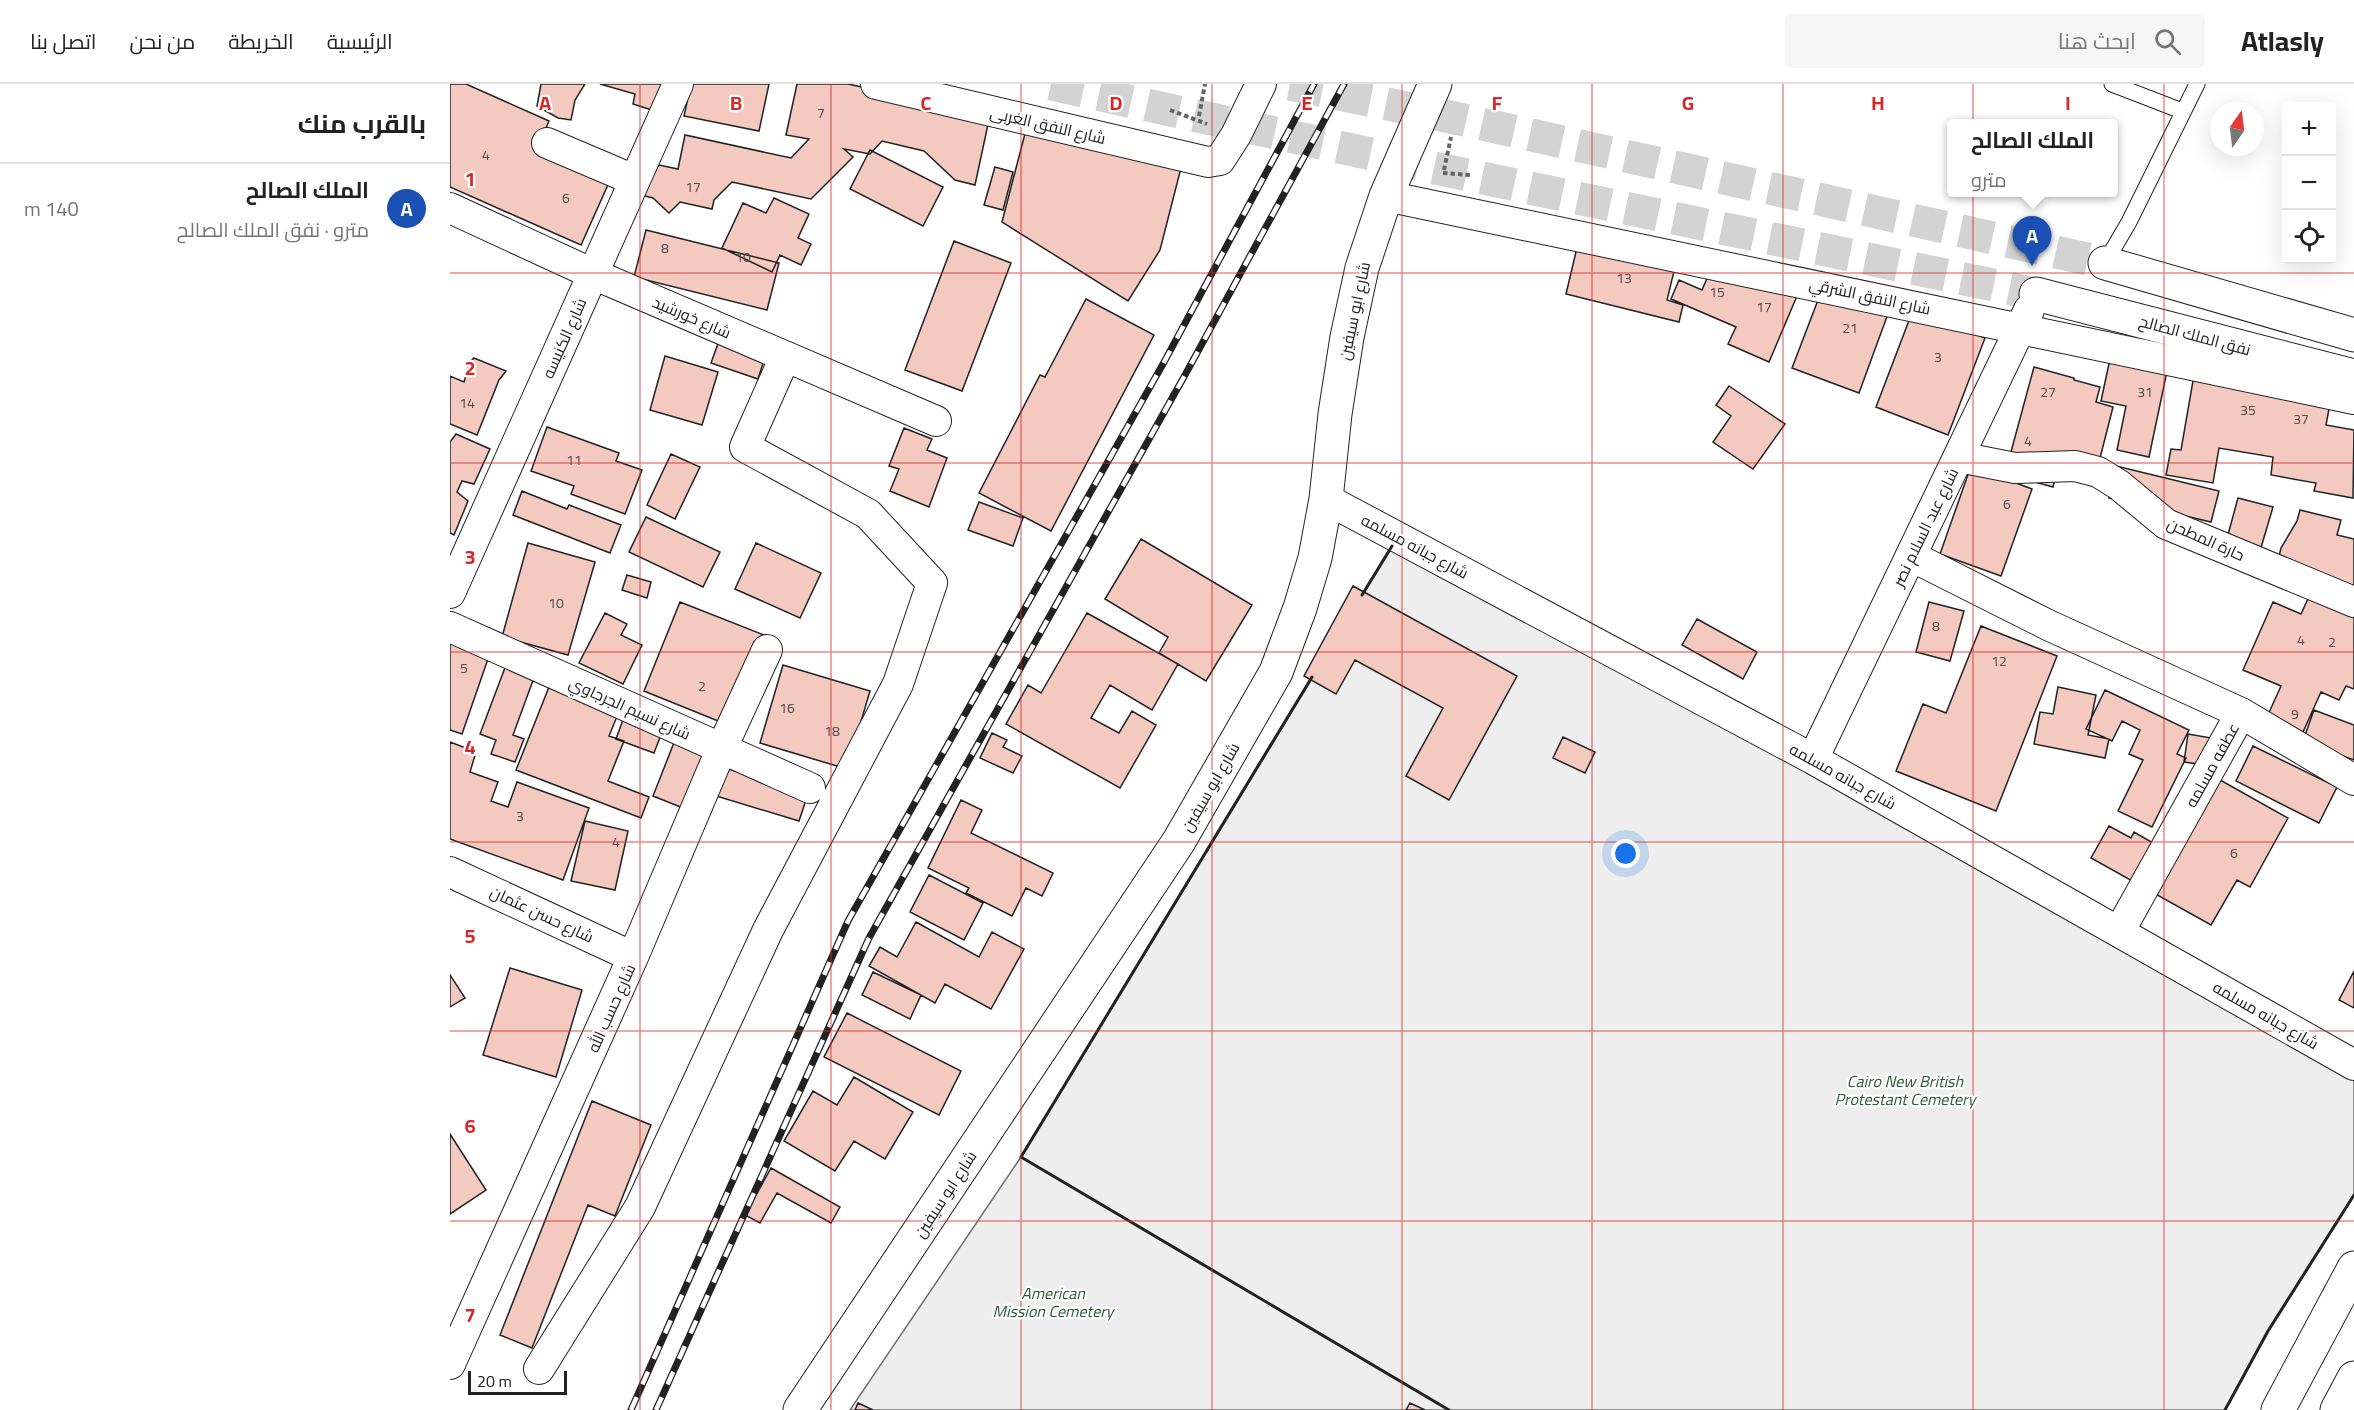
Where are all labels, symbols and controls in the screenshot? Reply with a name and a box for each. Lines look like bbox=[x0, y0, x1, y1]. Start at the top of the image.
search box bbox=[1785, 14, 2205, 68]
text: Atlasly bbox=[2241, 15, 2324, 67]
text: ابحث هنا bbox=[2058, 20, 2136, 62]
text: اتصل بنا bbox=[30, 22, 96, 61]
text: من نحن bbox=[129, 22, 195, 61]
text: الخريطة bbox=[228, 22, 294, 61]
text: الرئيسية bbox=[327, 22, 393, 61]
icon: search bbox=[2151, 25, 2184, 58]
text: A bbox=[539, 84, 551, 121]
text: B bbox=[730, 84, 742, 121]
text: C bbox=[921, 84, 932, 121]
text: D bbox=[1110, 84, 1123, 121]
text: E bbox=[1301, 84, 1313, 121]
text: F bbox=[1492, 84, 1503, 121]
text: G bbox=[1682, 84, 1694, 121]
text: H bbox=[1871, 84, 1885, 121]
text: I bbox=[2065, 84, 2071, 121]
street label: شارع النفق الغربى bbox=[987, 97, 1109, 153]
text: بالقرب منك bbox=[298, 99, 426, 148]
house number: 7 bbox=[817, 100, 825, 126]
north arrow bbox=[2210, 102, 2264, 156]
map controls bbox=[2282, 102, 2336, 264]
button: + bbox=[2282, 102, 2336, 156]
popup bbox=[1947, 119, 2118, 197]
text: الملك الصالح bbox=[1971, 119, 2094, 161]
house number: 4 bbox=[482, 142, 490, 168]
button: − bbox=[2282, 156, 2336, 210]
text: 1 bbox=[464, 160, 476, 197]
text: مترو bbox=[1971, 161, 2007, 198]
text: الملك الصالح bbox=[246, 169, 369, 211]
house number: 17 bbox=[685, 174, 701, 200]
house number: 6 bbox=[562, 185, 570, 211]
text: 140 m bbox=[24, 190, 79, 227]
text: A bbox=[400, 190, 413, 227]
button: locate bbox=[2282, 210, 2336, 264]
text: مترو · نفق الملك الصالح bbox=[177, 211, 369, 248]
pin: A bbox=[2012, 216, 2052, 266]
house number: 8 bbox=[661, 235, 669, 261]
house number: 10 bbox=[735, 244, 751, 270]
street label: شارع ابو سيفين bbox=[1329, 259, 1379, 363]
house number: 13 bbox=[1616, 265, 1632, 291]
street label: شارع النفق الشرقي bbox=[1806, 268, 1934, 324]
house number: 15 bbox=[1709, 279, 1725, 305]
street label: شارع خورشيد bbox=[648, 287, 736, 347]
street label: شارع الكنيسه bbox=[533, 293, 595, 383]
house number: 17 bbox=[1756, 294, 1772, 320]
street label: نفق الملك الصالح bbox=[2136, 306, 2254, 364]
house number: 21 bbox=[1842, 315, 1858, 341]
house number: 3 bbox=[1934, 344, 1942, 370]
text: 2 bbox=[464, 349, 476, 386]
house number: 27 bbox=[2040, 379, 2056, 405]
house number: 31 bbox=[2137, 379, 2153, 405]
house number: 14 bbox=[459, 390, 475, 416]
house number: 35 bbox=[2240, 397, 2256, 423]
house number: 37 bbox=[2293, 406, 2309, 432]
house number: 4 bbox=[2024, 428, 2032, 454]
house number: 11 bbox=[566, 447, 582, 473]
street label: شارع عبد السلام نصر bbox=[1883, 462, 1967, 593]
house number: 6 bbox=[2003, 491, 2011, 517]
street label: شارع جبانه مسلمه bbox=[1355, 505, 1475, 587]
street label: حارة المطحن bbox=[2162, 508, 2250, 570]
text: 3 bbox=[464, 538, 476, 575]
house number: 10 bbox=[548, 590, 564, 616]
house number: 8 bbox=[1932, 613, 1940, 639]
house number: 4 bbox=[2297, 627, 2305, 653]
house number: 2 bbox=[2328, 629, 2336, 655]
house number: 12 bbox=[1991, 648, 2007, 674]
house number: 5 bbox=[460, 655, 468, 681]
street label: شارع نسيم الجرجاوي bbox=[564, 668, 696, 748]
house number: 2 bbox=[698, 673, 706, 699]
house number: 16 bbox=[779, 695, 795, 721]
house number: 9 bbox=[2291, 701, 2299, 727]
street label: عطفه مسلمه bbox=[2176, 717, 2248, 813]
house number: 18 bbox=[824, 718, 840, 744]
text: 4 bbox=[464, 728, 476, 765]
street label: شارع جبانه مسلمه bbox=[1784, 734, 1902, 818]
street label: شارع ابو سيفين bbox=[1172, 736, 1248, 838]
house number: 3 bbox=[516, 803, 524, 829]
house number: 4 bbox=[612, 829, 620, 855]
your location bbox=[1611, 839, 1640, 868]
house number: 6 bbox=[2230, 840, 2238, 866]
street label: شارع حسن عثمان bbox=[485, 877, 599, 951]
text: 5 bbox=[464, 917, 476, 954]
street label: شارع حسب الله bbox=[578, 959, 644, 1057]
street label: شارع جبانه مسلمه bbox=[2207, 972, 2325, 1058]
park label: Cairo New British Protestant Cemetery bbox=[1835, 1066, 1978, 1114]
text: 6 bbox=[464, 1107, 476, 1144]
street label: شارع ابو سيفين bbox=[905, 1144, 985, 1244]
park label: American Mission Cemetery bbox=[992, 1278, 1116, 1326]
text: 7 bbox=[464, 1296, 476, 1333]
text: 20 m bbox=[477, 1366, 512, 1396]
scale bar bbox=[468, 1368, 567, 1396]

